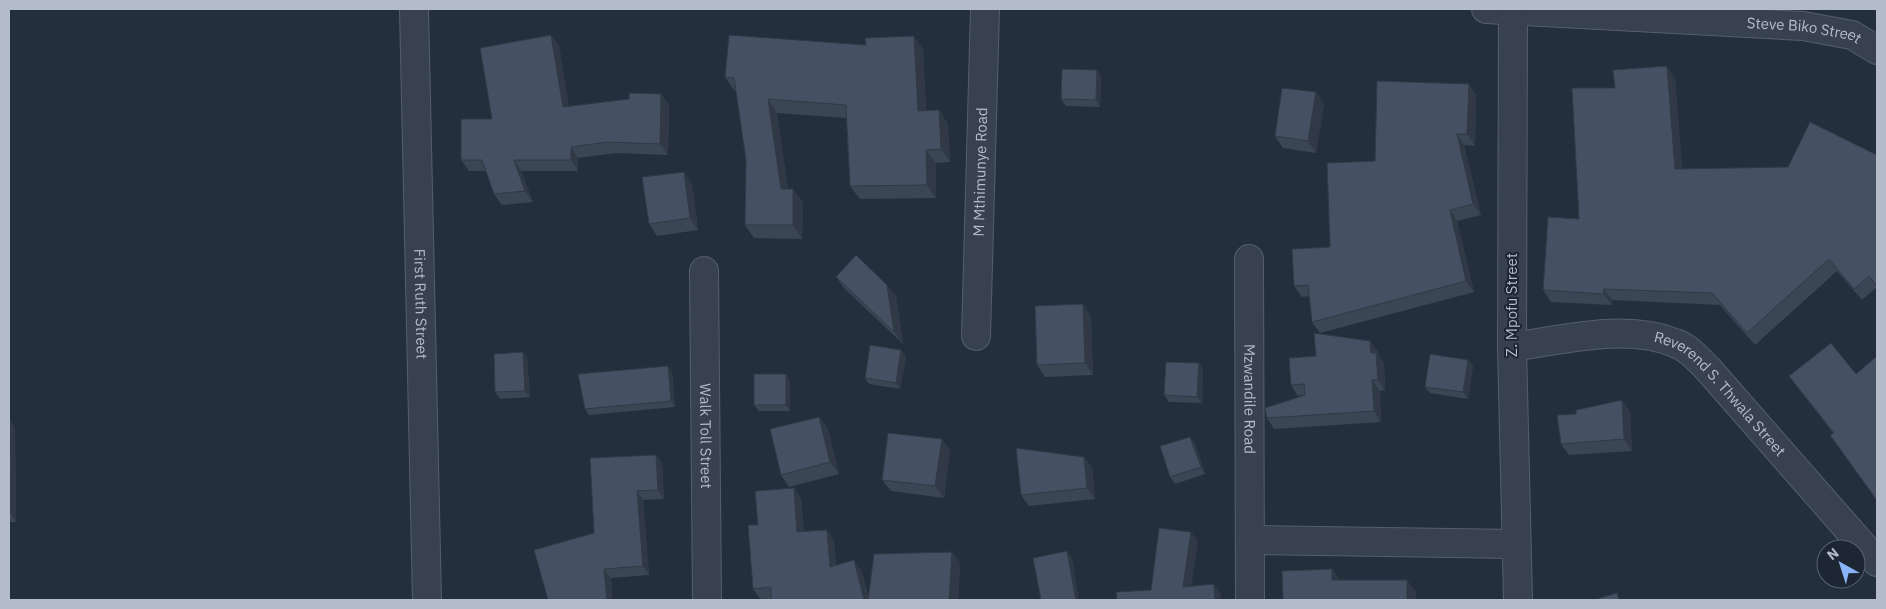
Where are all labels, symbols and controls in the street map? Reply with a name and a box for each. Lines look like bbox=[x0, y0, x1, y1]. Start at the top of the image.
street label: Steve Biko Street bbox=[1746, 13, 1865, 48]
street label: M Mthimunye Road bbox=[969, 107, 991, 237]
street label: First Ruth Street bbox=[410, 249, 432, 359]
street label: Z. Mpofu Street bbox=[1502, 253, 1521, 357]
street label: Reverend S. Thwala Street bbox=[1652, 327, 1790, 460]
street label: Mzwandile Road bbox=[1240, 344, 1260, 454]
street label: Walk Toll Street bbox=[696, 383, 716, 489]
north arrow bbox=[1816, 539, 1866, 589]
text: N bbox=[1823, 544, 1842, 564]

